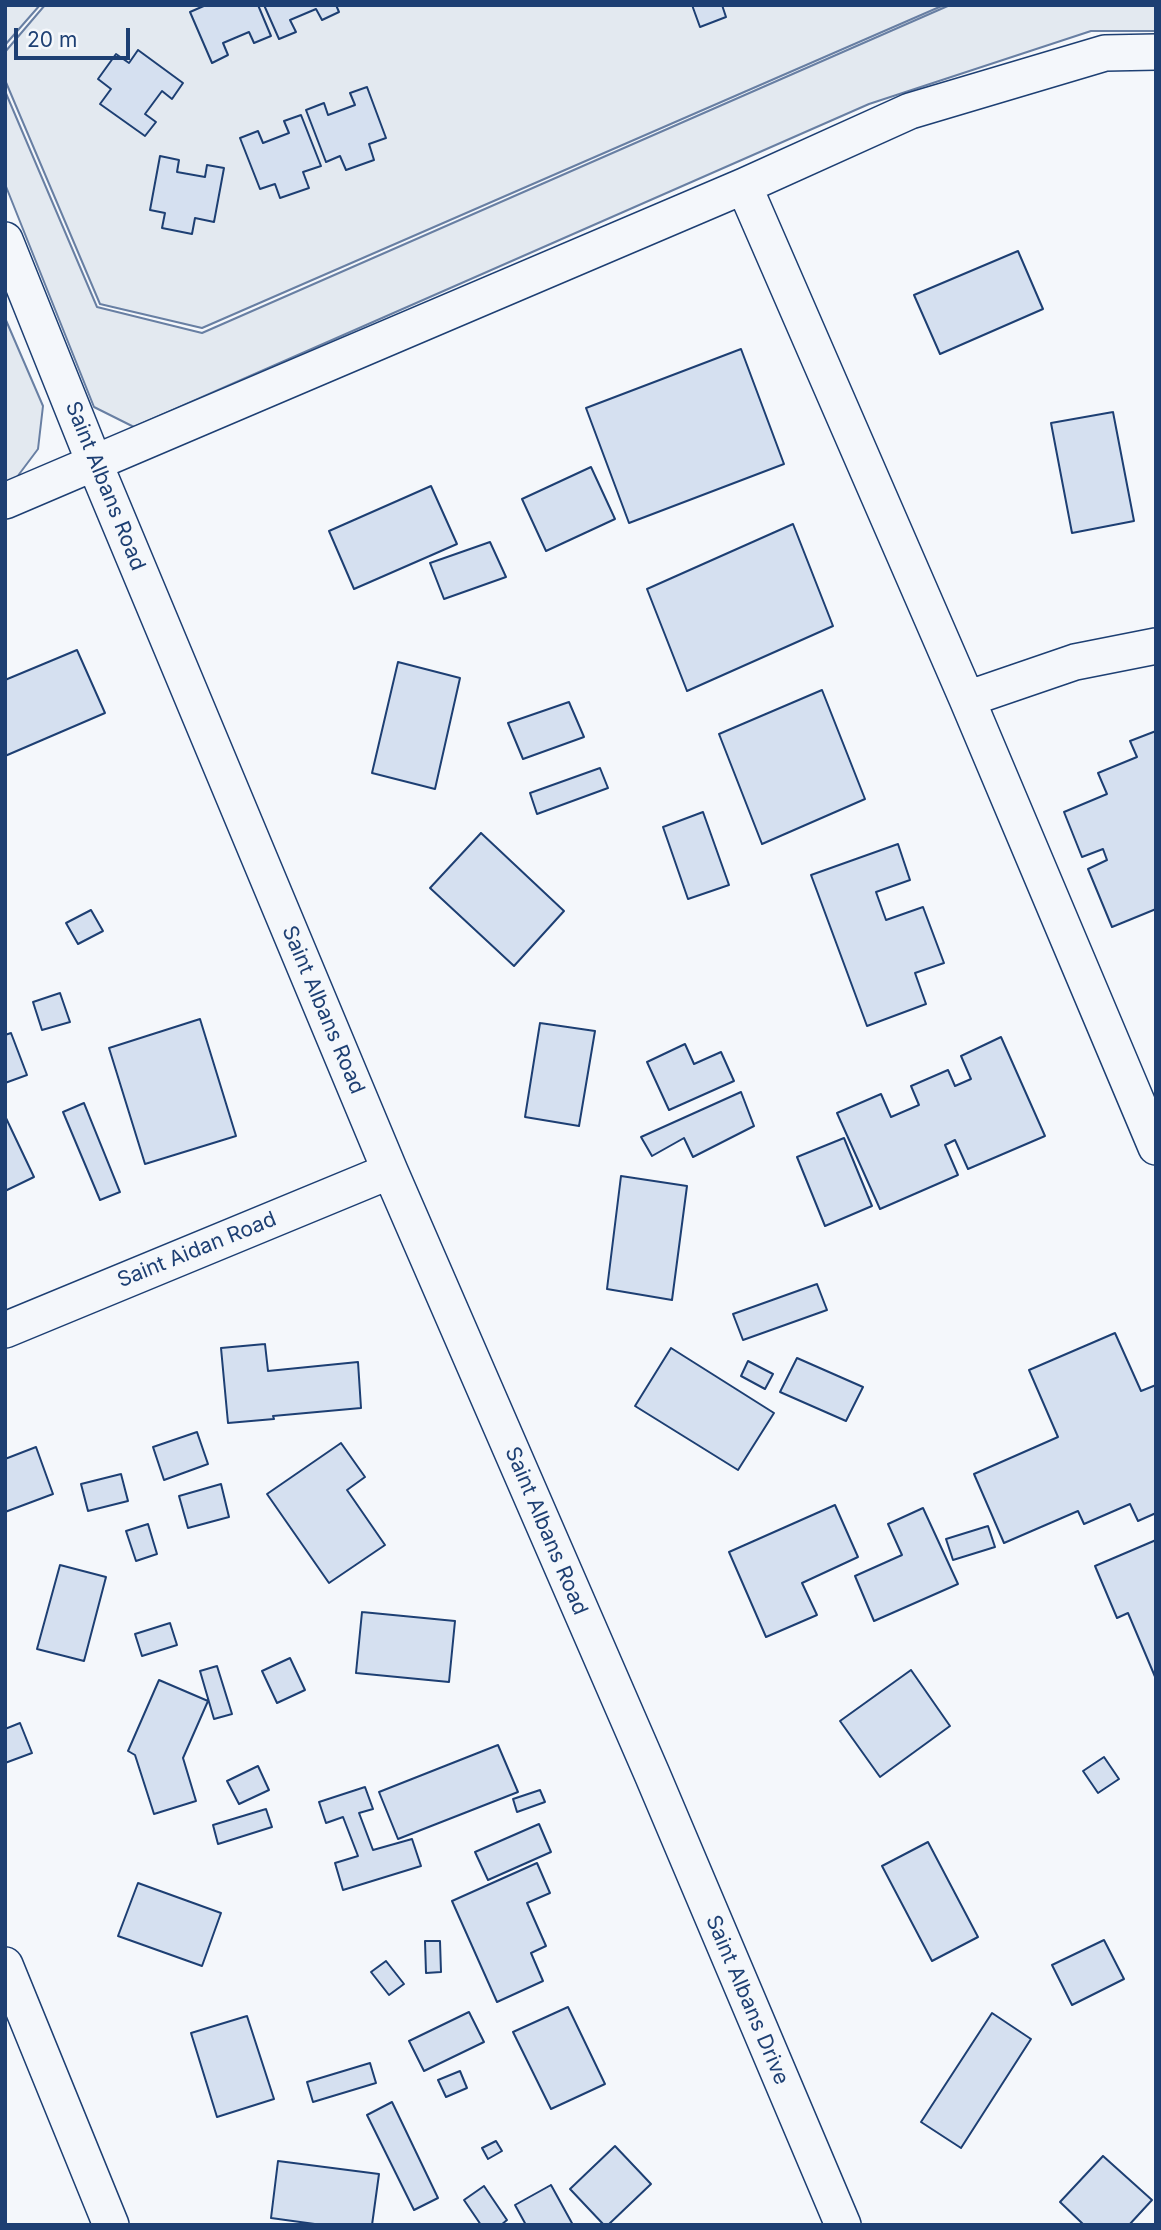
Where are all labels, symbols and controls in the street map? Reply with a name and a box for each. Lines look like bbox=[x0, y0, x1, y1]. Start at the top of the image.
scale bar bbox=[18, 14, 133, 58]
text: 20 m bbox=[27, 27, 77, 52]
street label: Saint Albans Road bbox=[60, 398, 150, 574]
street label: Saint Albans Road bbox=[276, 922, 370, 1098]
street label: Saint Aidan Road bbox=[114, 1207, 280, 1293]
street label: Saint Albans Road bbox=[499, 1443, 593, 1619]
street label: Saint Albans Drive bbox=[700, 1912, 794, 2088]

